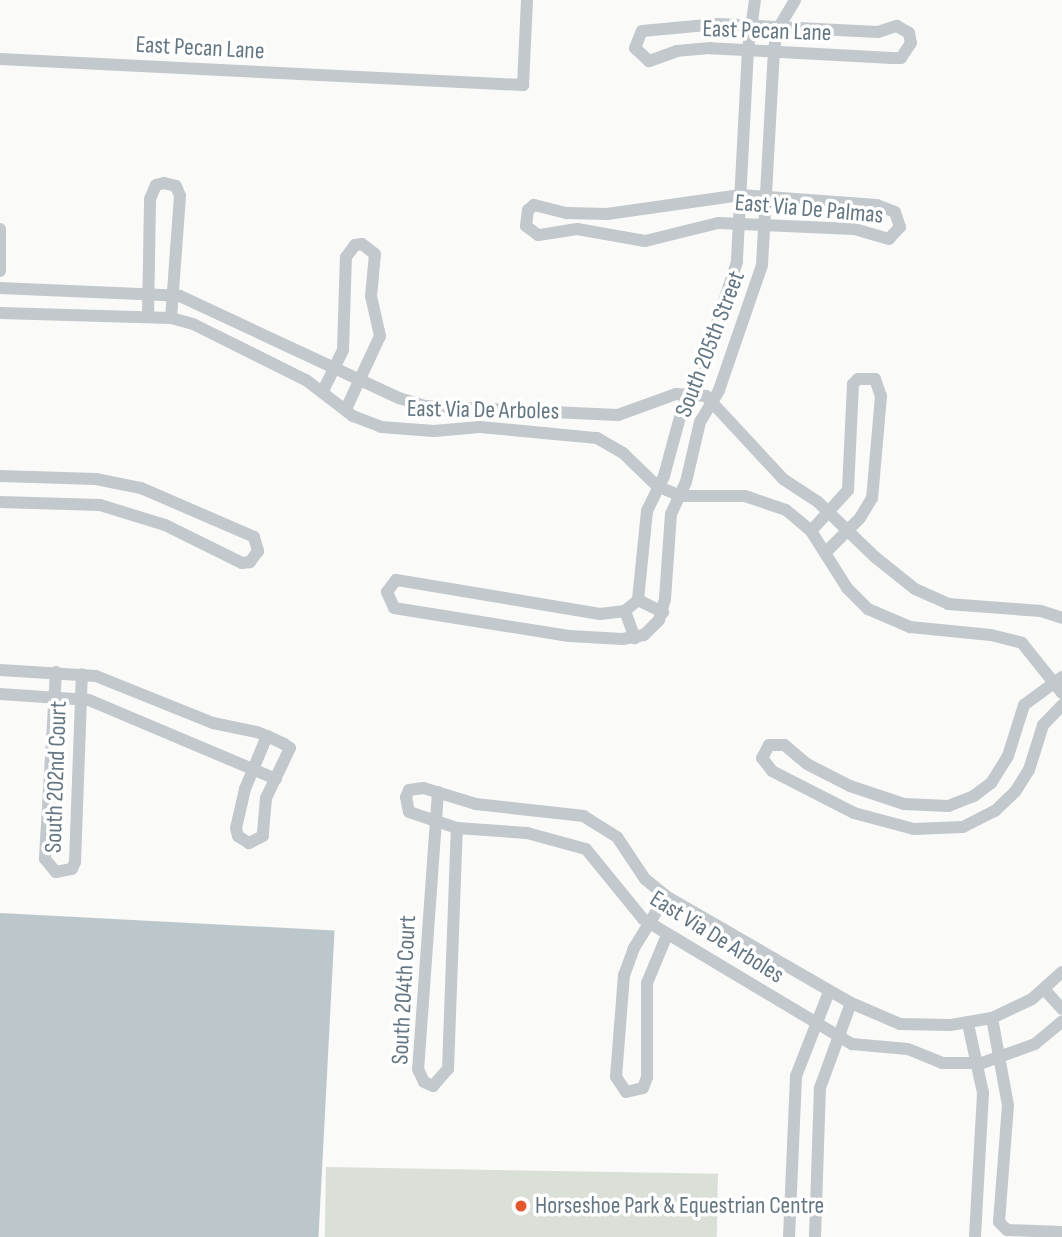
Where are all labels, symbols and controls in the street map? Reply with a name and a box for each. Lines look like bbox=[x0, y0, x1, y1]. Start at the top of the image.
street label: East Pecan Lane bbox=[702, 14, 832, 48]
street label: East Pecan Lane bbox=[135, 30, 265, 66]
street label: East Via De Palmas bbox=[734, 188, 884, 230]
street label: South 205th Street bbox=[669, 267, 751, 421]
street label: East Via De Arboles bbox=[407, 394, 559, 426]
street label: South 202nd Court bbox=[39, 700, 73, 854]
street label: East Via De Arboles bbox=[645, 884, 789, 990]
street label: South 204th Court bbox=[386, 915, 422, 1065]
place label: Horseshoe Park & Equestrian Centre bbox=[535, 1192, 824, 1220]
marker: Horseshoe Park & Equestrian Centre bbox=[513, 1198, 529, 1214]

